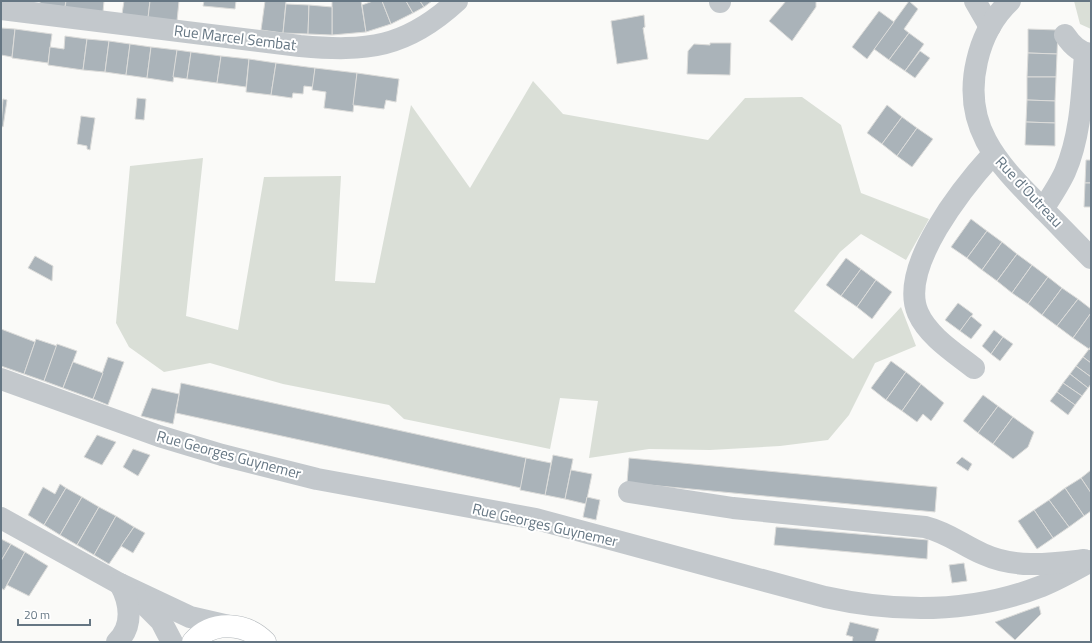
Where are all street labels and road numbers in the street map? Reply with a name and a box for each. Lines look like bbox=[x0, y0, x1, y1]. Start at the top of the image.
street label: Rue Marcel Sembat bbox=[173, 19, 298, 56]
street label: Rue d'Outreau bbox=[990, 151, 1069, 233]
street label: Rue Georges Guynemer bbox=[154, 424, 304, 485]
street label: Rue Georges Guynemer bbox=[470, 497, 620, 552]

